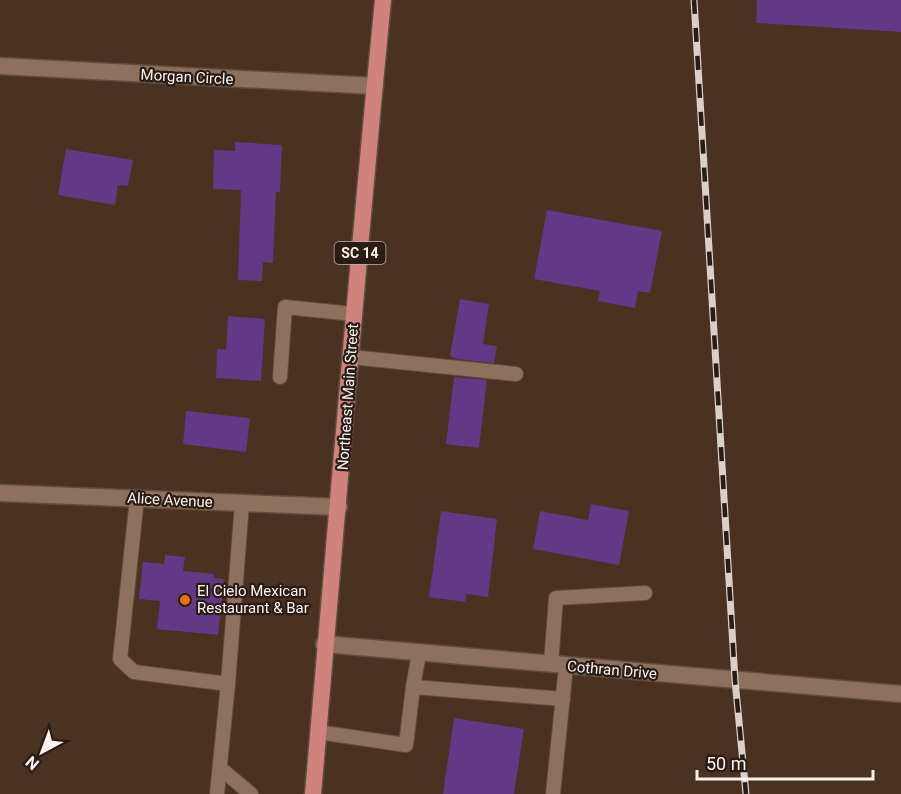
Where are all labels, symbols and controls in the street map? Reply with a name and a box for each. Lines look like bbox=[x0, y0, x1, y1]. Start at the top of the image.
street label: Morgan Circle bbox=[140, 66, 234, 88]
road number: SC 14 bbox=[334, 242, 386, 264]
street label: Northeast Main Street bbox=[334, 323, 362, 471]
street label: Alice Avenue bbox=[127, 489, 213, 511]
place label: El Cielo Mexican Restaurant & Bar bbox=[197, 582, 309, 617]
marker: El Cielo Mexican Restaurant & Bar bbox=[178, 593, 192, 607]
street label: Cothran Drive bbox=[566, 657, 658, 683]
north arrow bbox=[12, 722, 72, 782]
scale bar bbox=[697, 743, 872, 781]
text: N bbox=[22, 752, 43, 774]
text: 50 m bbox=[706, 753, 746, 774]

